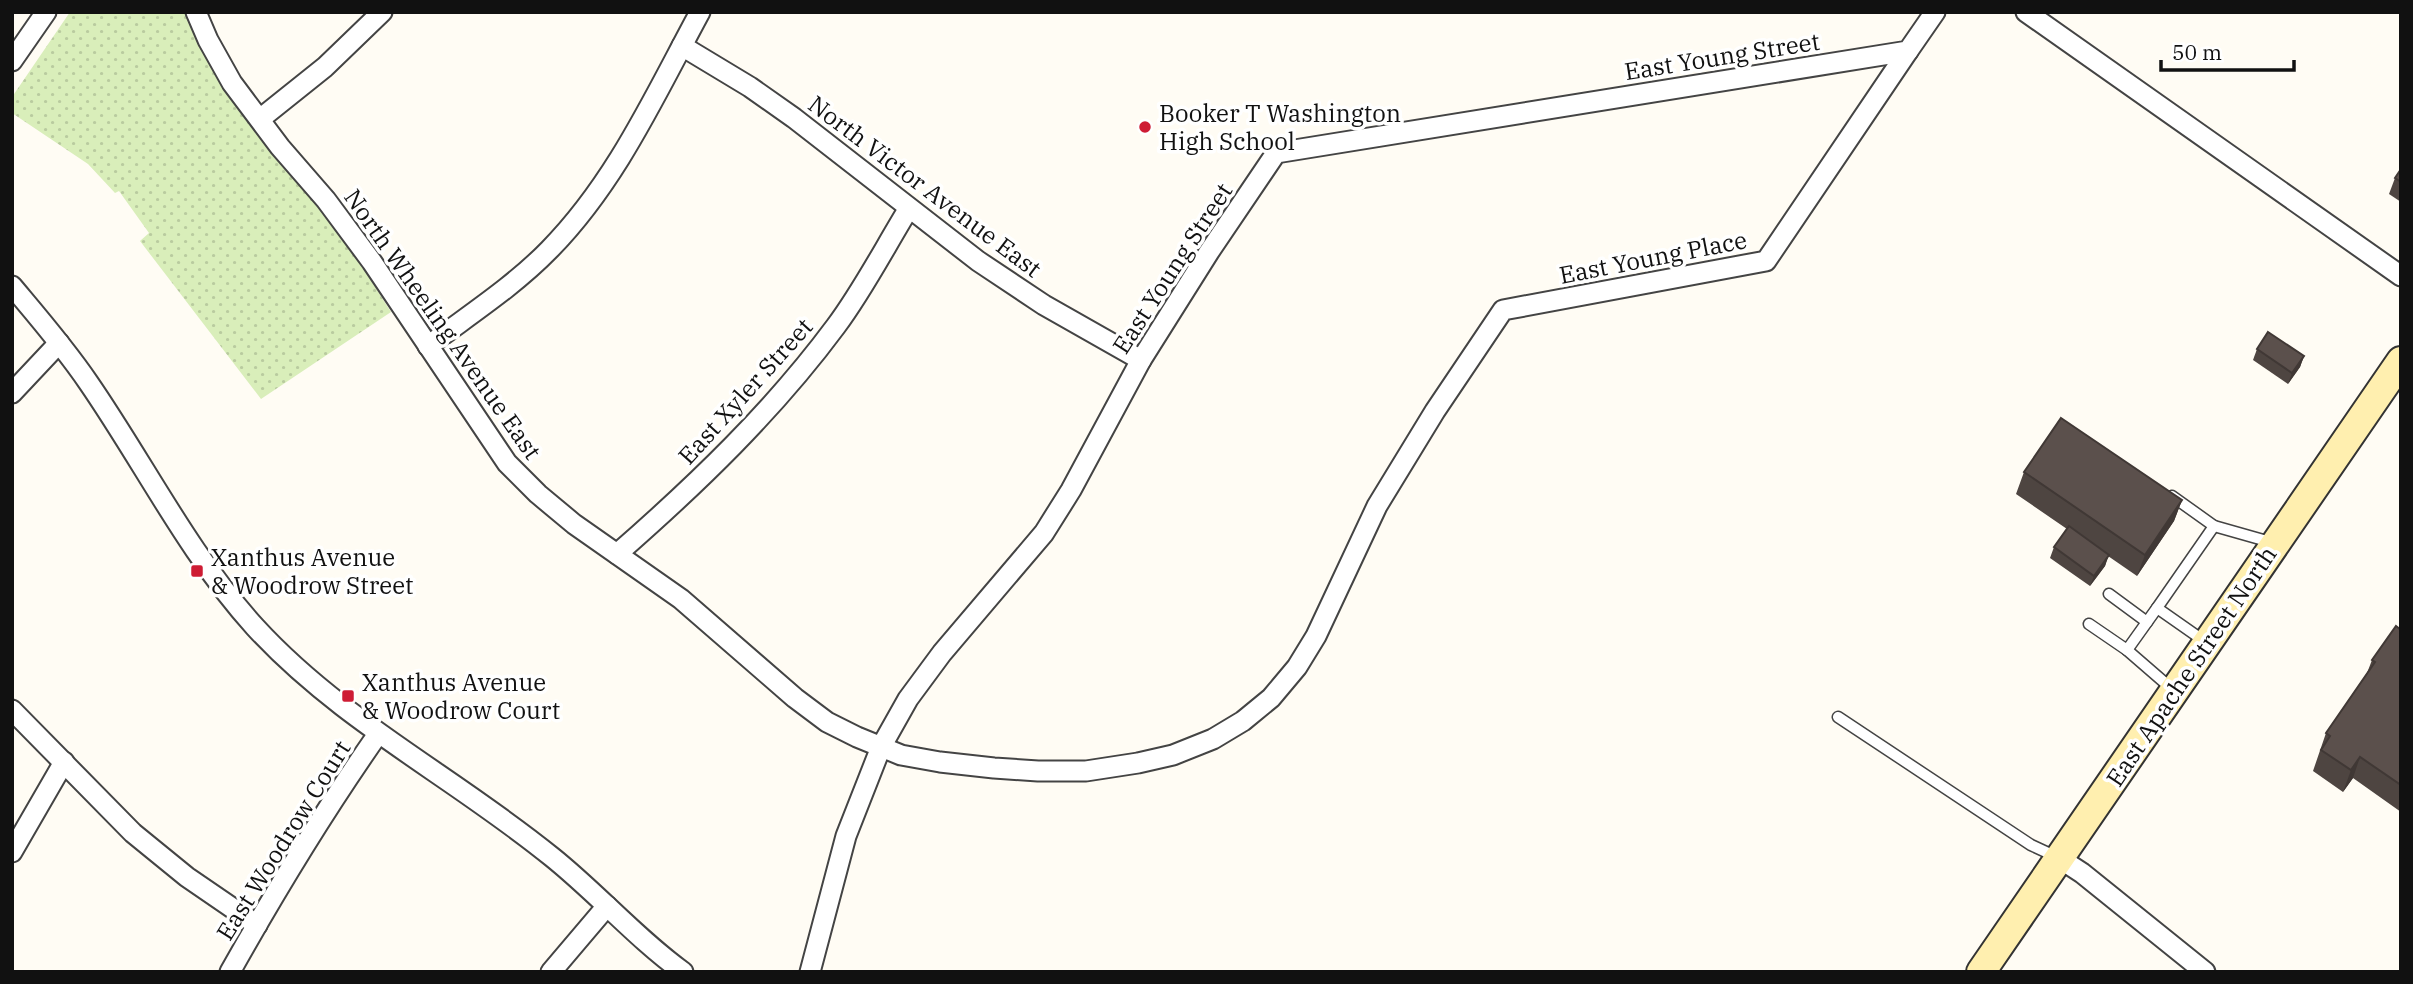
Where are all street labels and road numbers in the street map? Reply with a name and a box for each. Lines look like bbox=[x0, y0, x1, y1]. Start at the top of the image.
street label: East Young Street bbox=[1622, 25, 1822, 87]
street label: North Victor Avenue East bbox=[802, 88, 1048, 284]
street label: East Young Street bbox=[1105, 177, 1239, 359]
street label: North Wheeling Avenue East bbox=[337, 182, 549, 466]
street label: East Young Place bbox=[1557, 223, 1749, 291]
street label: East Xyler Street bbox=[671, 311, 819, 471]
street label: East Apache Street North bbox=[2098, 540, 2284, 792]
street label: East Woodrow Court bbox=[209, 734, 357, 946]

